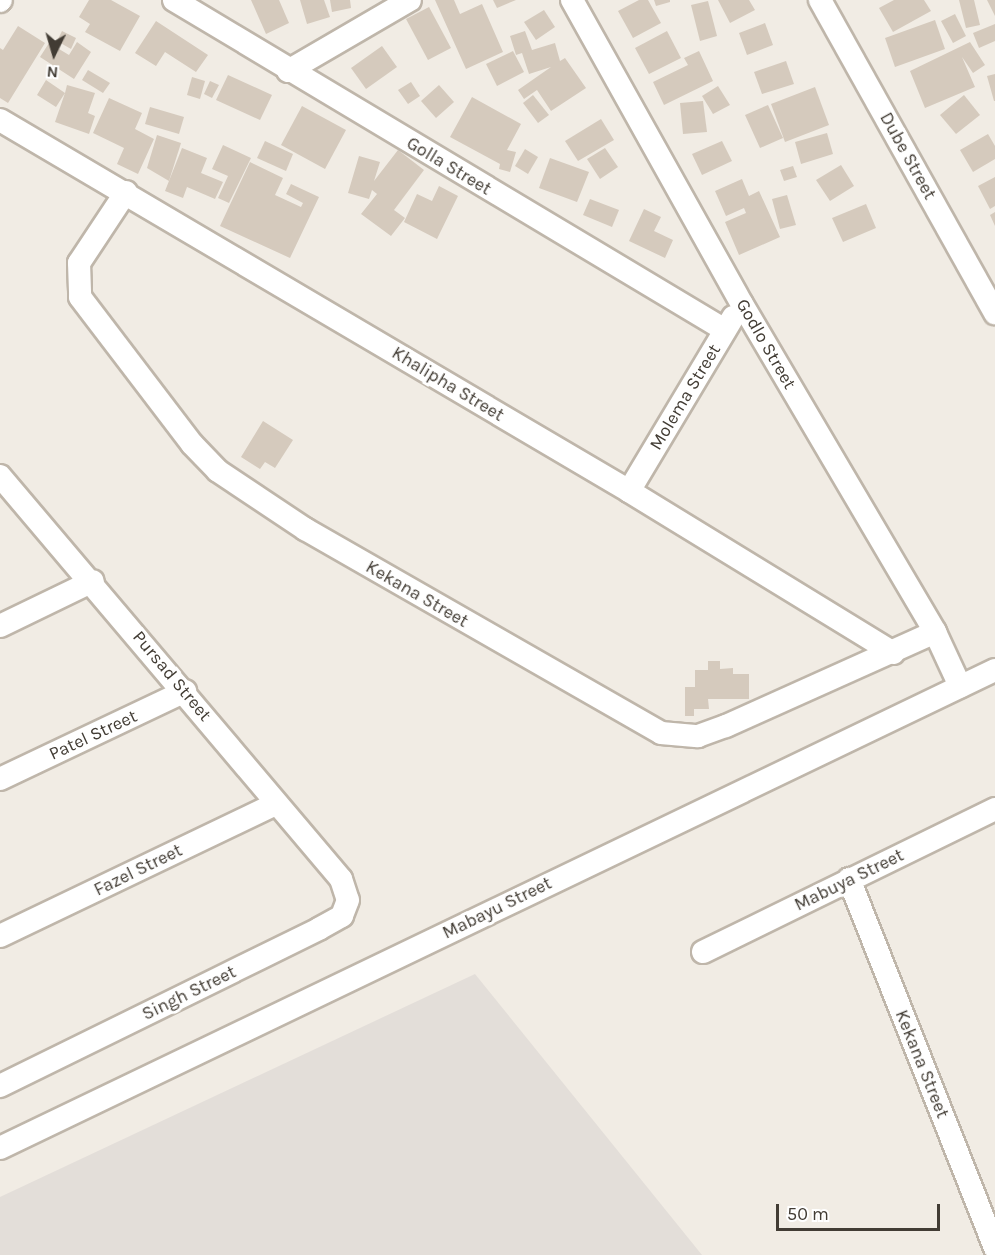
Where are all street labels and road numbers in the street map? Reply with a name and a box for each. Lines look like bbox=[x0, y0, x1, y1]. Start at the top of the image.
street label: Dube Street bbox=[875, 109, 941, 203]
street label: Golla Street bbox=[403, 132, 495, 200]
street label: Godlo Street bbox=[731, 295, 801, 393]
street label: Molema Street bbox=[645, 340, 725, 454]
street label: Khalipha Street bbox=[388, 342, 508, 426]
street label: Kekana Street bbox=[362, 556, 472, 632]
street label: Pursad Street bbox=[128, 627, 216, 725]
street label: Patel Street bbox=[46, 705, 140, 765]
street label: Fazel Street bbox=[90, 839, 186, 901]
street label: Mabuya Street bbox=[791, 844, 907, 916]
street label: Mabayu Street bbox=[439, 872, 555, 944]
street label: Singh Street bbox=[139, 961, 239, 1025]
street label: Kekana Street bbox=[891, 1007, 953, 1121]

